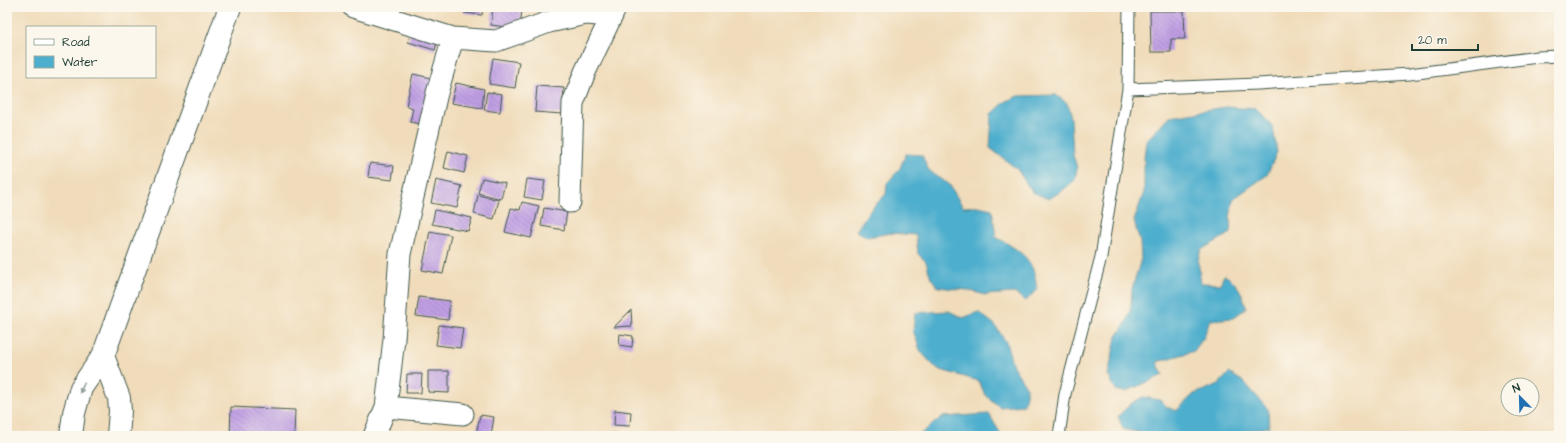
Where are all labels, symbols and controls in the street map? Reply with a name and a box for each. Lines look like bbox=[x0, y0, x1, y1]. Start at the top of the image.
legend bbox=[26, 26, 156, 78]
scale bar bbox=[1412, 26, 1478, 52]
text: 20 m bbox=[1418, 32, 1447, 49]
text: Road bbox=[62, 34, 90, 51]
text: Water bbox=[62, 54, 98, 71]
north arrow bbox=[1500, 377, 1540, 417]
text: N bbox=[1510, 380, 1522, 397]
one-way arrow bbox=[79, 383, 85, 394]

